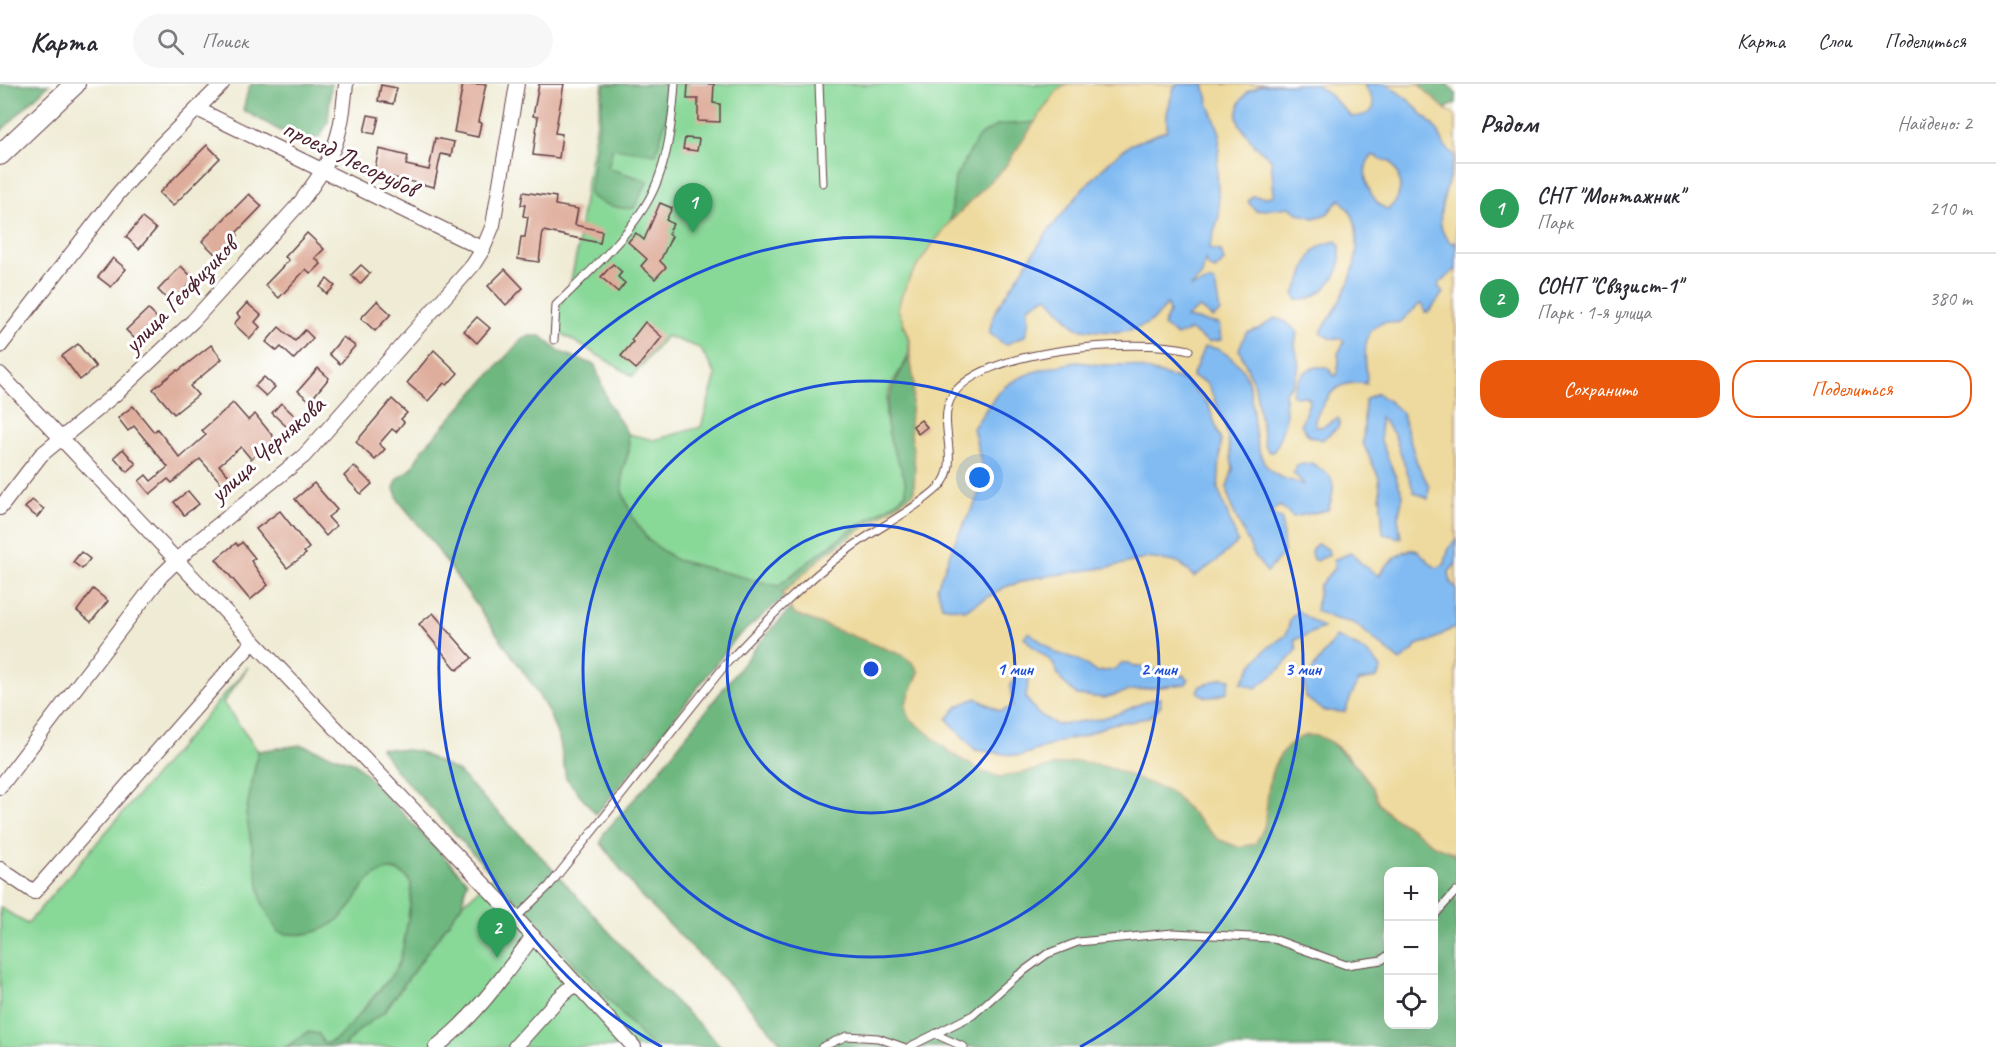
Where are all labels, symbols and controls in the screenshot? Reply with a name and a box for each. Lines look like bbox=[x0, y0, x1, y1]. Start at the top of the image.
search box bbox=[133, 14, 553, 68]
text: Карта bbox=[30, 24, 97, 59]
icon: search bbox=[154, 25, 187, 58]
text: Поиск bbox=[202, 27, 248, 55]
text: Карта bbox=[1737, 28, 1785, 54]
text: Слои bbox=[1818, 28, 1852, 54]
text: Поделиться bbox=[1885, 28, 1966, 54]
text: Рядом bbox=[1480, 107, 1538, 140]
street label: проезд Лесорубов bbox=[277, 111, 427, 207]
text: Найдено: 2 bbox=[1897, 111, 1972, 136]
text: СНТ "Монтажник" bbox=[1537, 182, 1684, 210]
pin: 1 bbox=[674, 184, 712, 233]
text: 1 bbox=[1495, 196, 1504, 221]
text: 210 m bbox=[1929, 196, 1972, 221]
text: Парк bbox=[1537, 210, 1573, 235]
street label: улица Геофизиков bbox=[115, 226, 248, 362]
text: СОНТ "Связист-1" bbox=[1537, 272, 1682, 300]
text: 2 bbox=[1495, 286, 1504, 311]
text: 380 m bbox=[1929, 286, 1972, 311]
text: Парк · 1-я улица bbox=[1537, 300, 1651, 325]
button: Сохранить bbox=[1480, 360, 1720, 418]
button: Поделиться bbox=[1732, 360, 1972, 418]
street label: улица Чернякова bbox=[201, 387, 333, 511]
your location bbox=[965, 463, 994, 492]
text: 1 мин bbox=[997, 658, 1034, 680]
text: 2 мин bbox=[1141, 658, 1178, 680]
text: 3 мин bbox=[1285, 658, 1322, 680]
centre of rings bbox=[861, 659, 881, 679]
map controls bbox=[1384, 867, 1438, 1029]
button: + bbox=[1384, 867, 1438, 921]
pin: 2 bbox=[478, 908, 516, 958]
button: − bbox=[1384, 921, 1438, 975]
button: locate bbox=[1384, 975, 1438, 1029]

